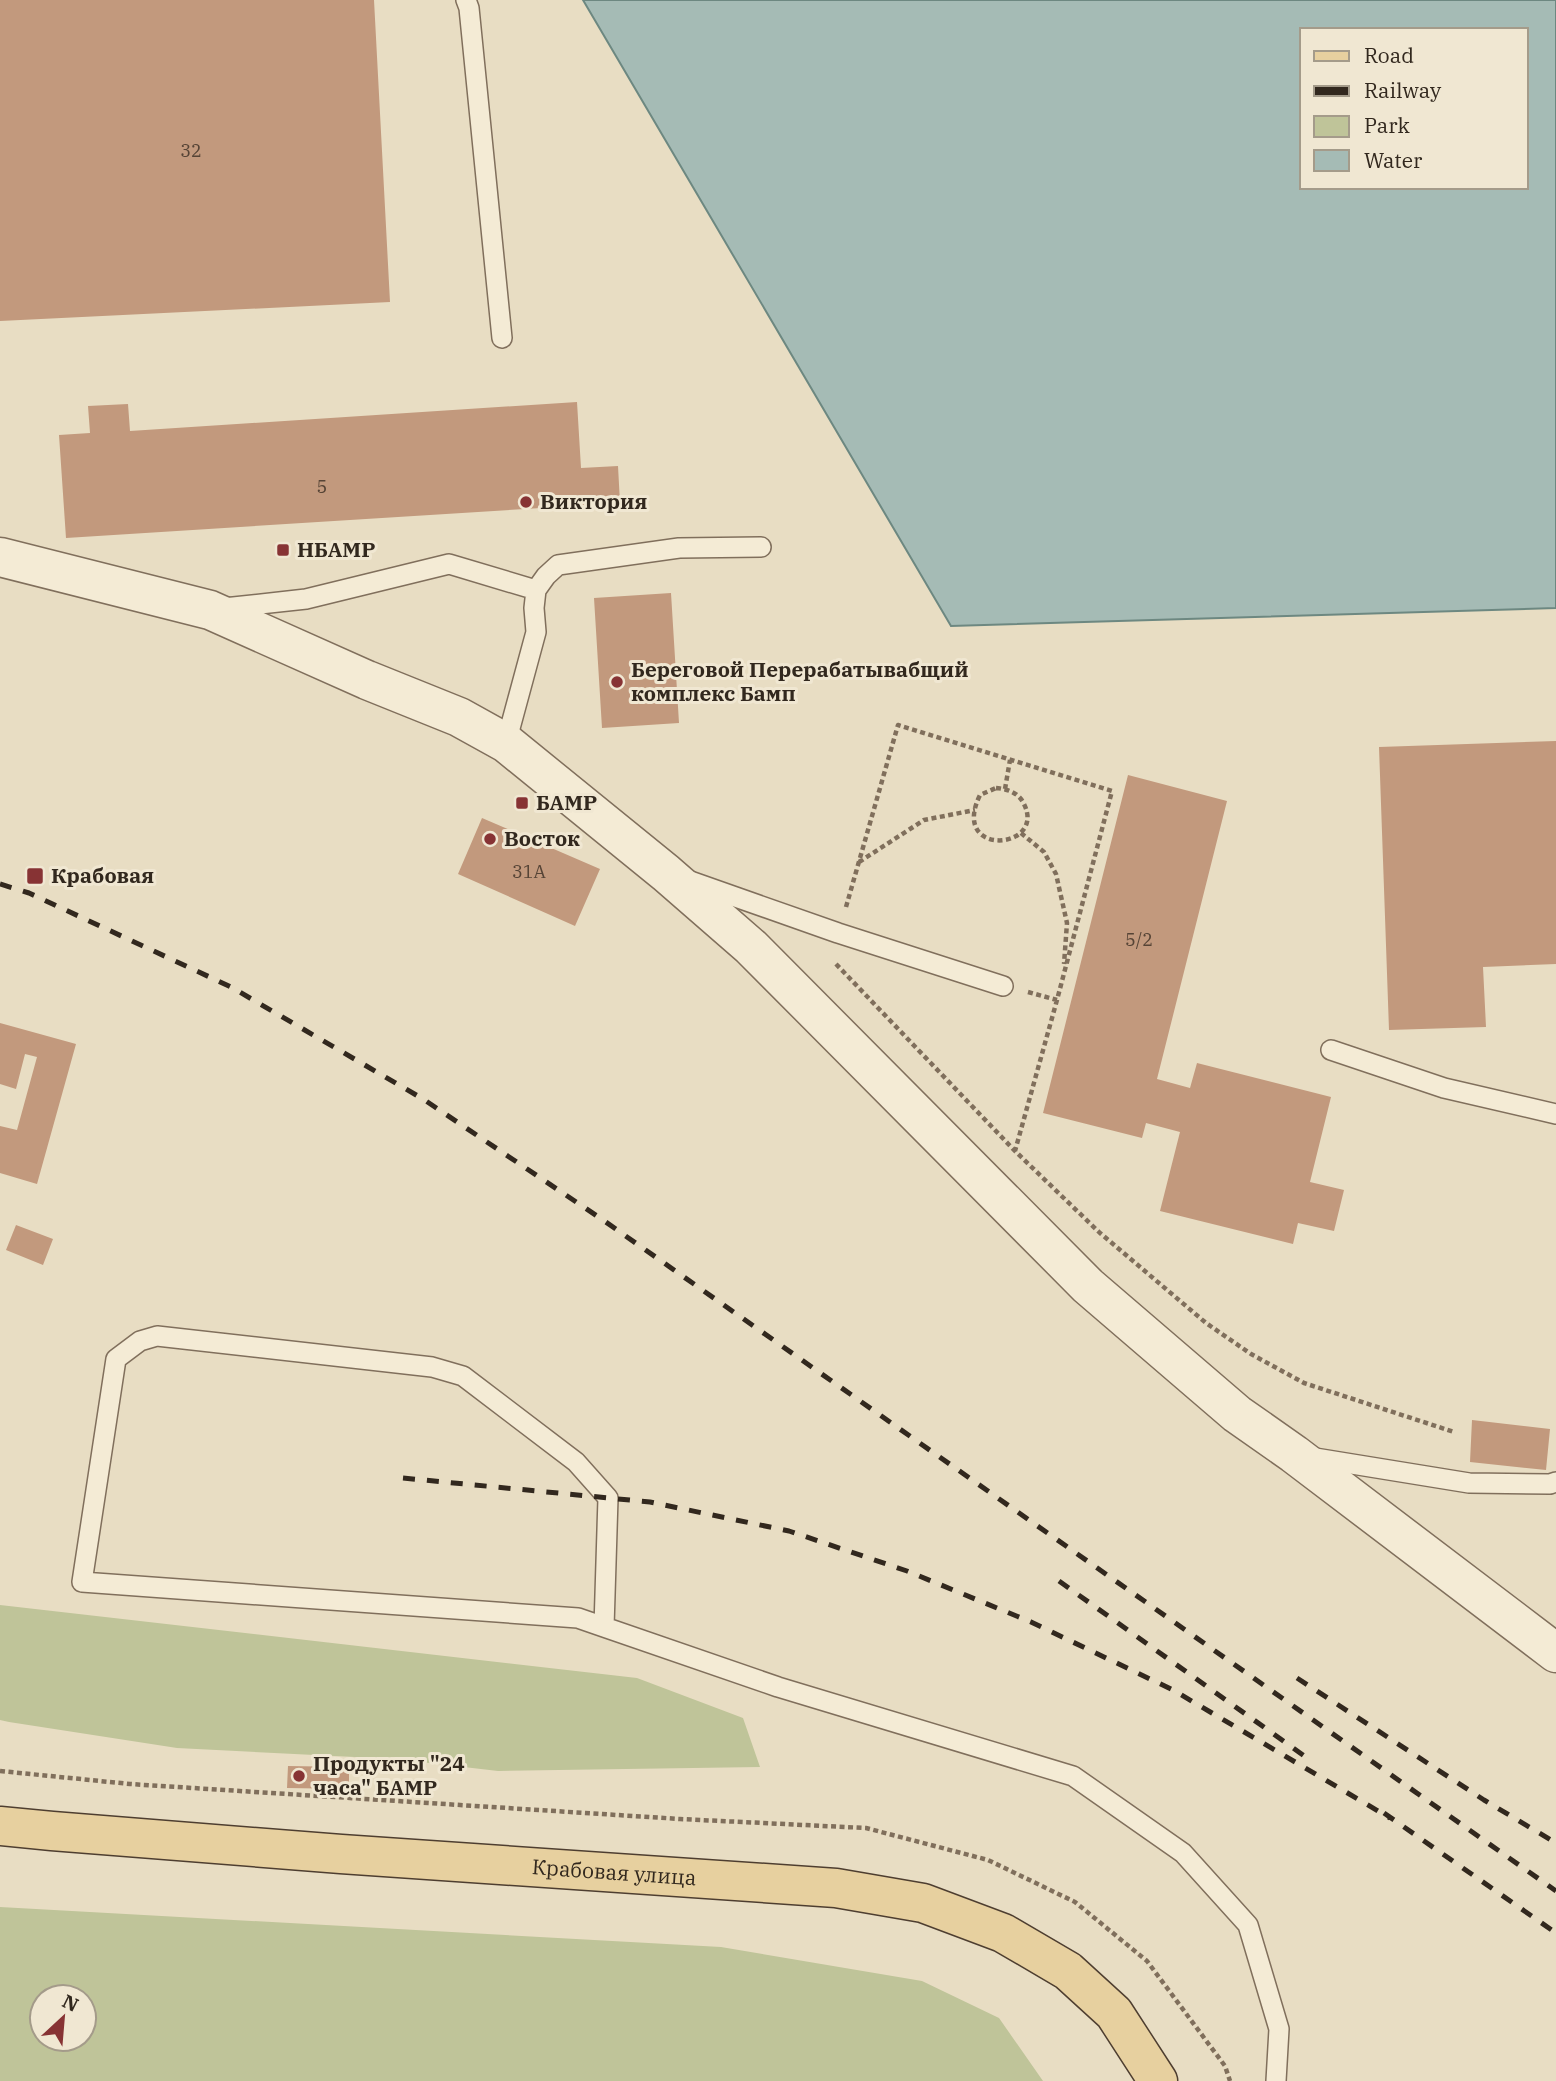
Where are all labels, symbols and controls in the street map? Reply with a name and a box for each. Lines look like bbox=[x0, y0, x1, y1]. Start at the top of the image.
legend bbox=[1300, 28, 1528, 189]
text: Road bbox=[1364, 41, 1414, 69]
text: Railway bbox=[1364, 76, 1442, 104]
text: Park bbox=[1364, 111, 1411, 139]
house number: 32 bbox=[180, 139, 202, 162]
text: Water bbox=[1364, 146, 1423, 174]
house number: 5 bbox=[317, 475, 327, 498]
place label: Виктория bbox=[540, 487, 647, 515]
marker: Виктория bbox=[518, 494, 534, 510]
place label: НБАМР bbox=[297, 535, 375, 563]
marker: НБАМР bbox=[275, 542, 291, 558]
place label: Береговой Перерабатывабщий комплекс Бамп bbox=[631, 655, 969, 707]
marker: Береговой Перерабатывабщий комплекс Бамп bbox=[609, 674, 625, 690]
place label: БАМР bbox=[536, 788, 597, 816]
marker: БАМР bbox=[514, 795, 530, 811]
place label: Восток bbox=[504, 824, 580, 852]
marker: Восток bbox=[482, 831, 498, 847]
house number: 31А bbox=[512, 860, 547, 883]
place label: Крабовая bbox=[51, 861, 154, 889]
marker: Крабовая bbox=[25, 866, 45, 886]
house number: 5/2 bbox=[1125, 928, 1153, 951]
place label: Продукты "24 часа" БАМР bbox=[313, 1749, 465, 1801]
marker: Продукты "24 часа" БАМР bbox=[291, 1768, 307, 1784]
street label: Крабовая улица bbox=[531, 1852, 697, 1891]
north arrow bbox=[28, 1983, 98, 2053]
text: N bbox=[58, 1989, 82, 2017]

